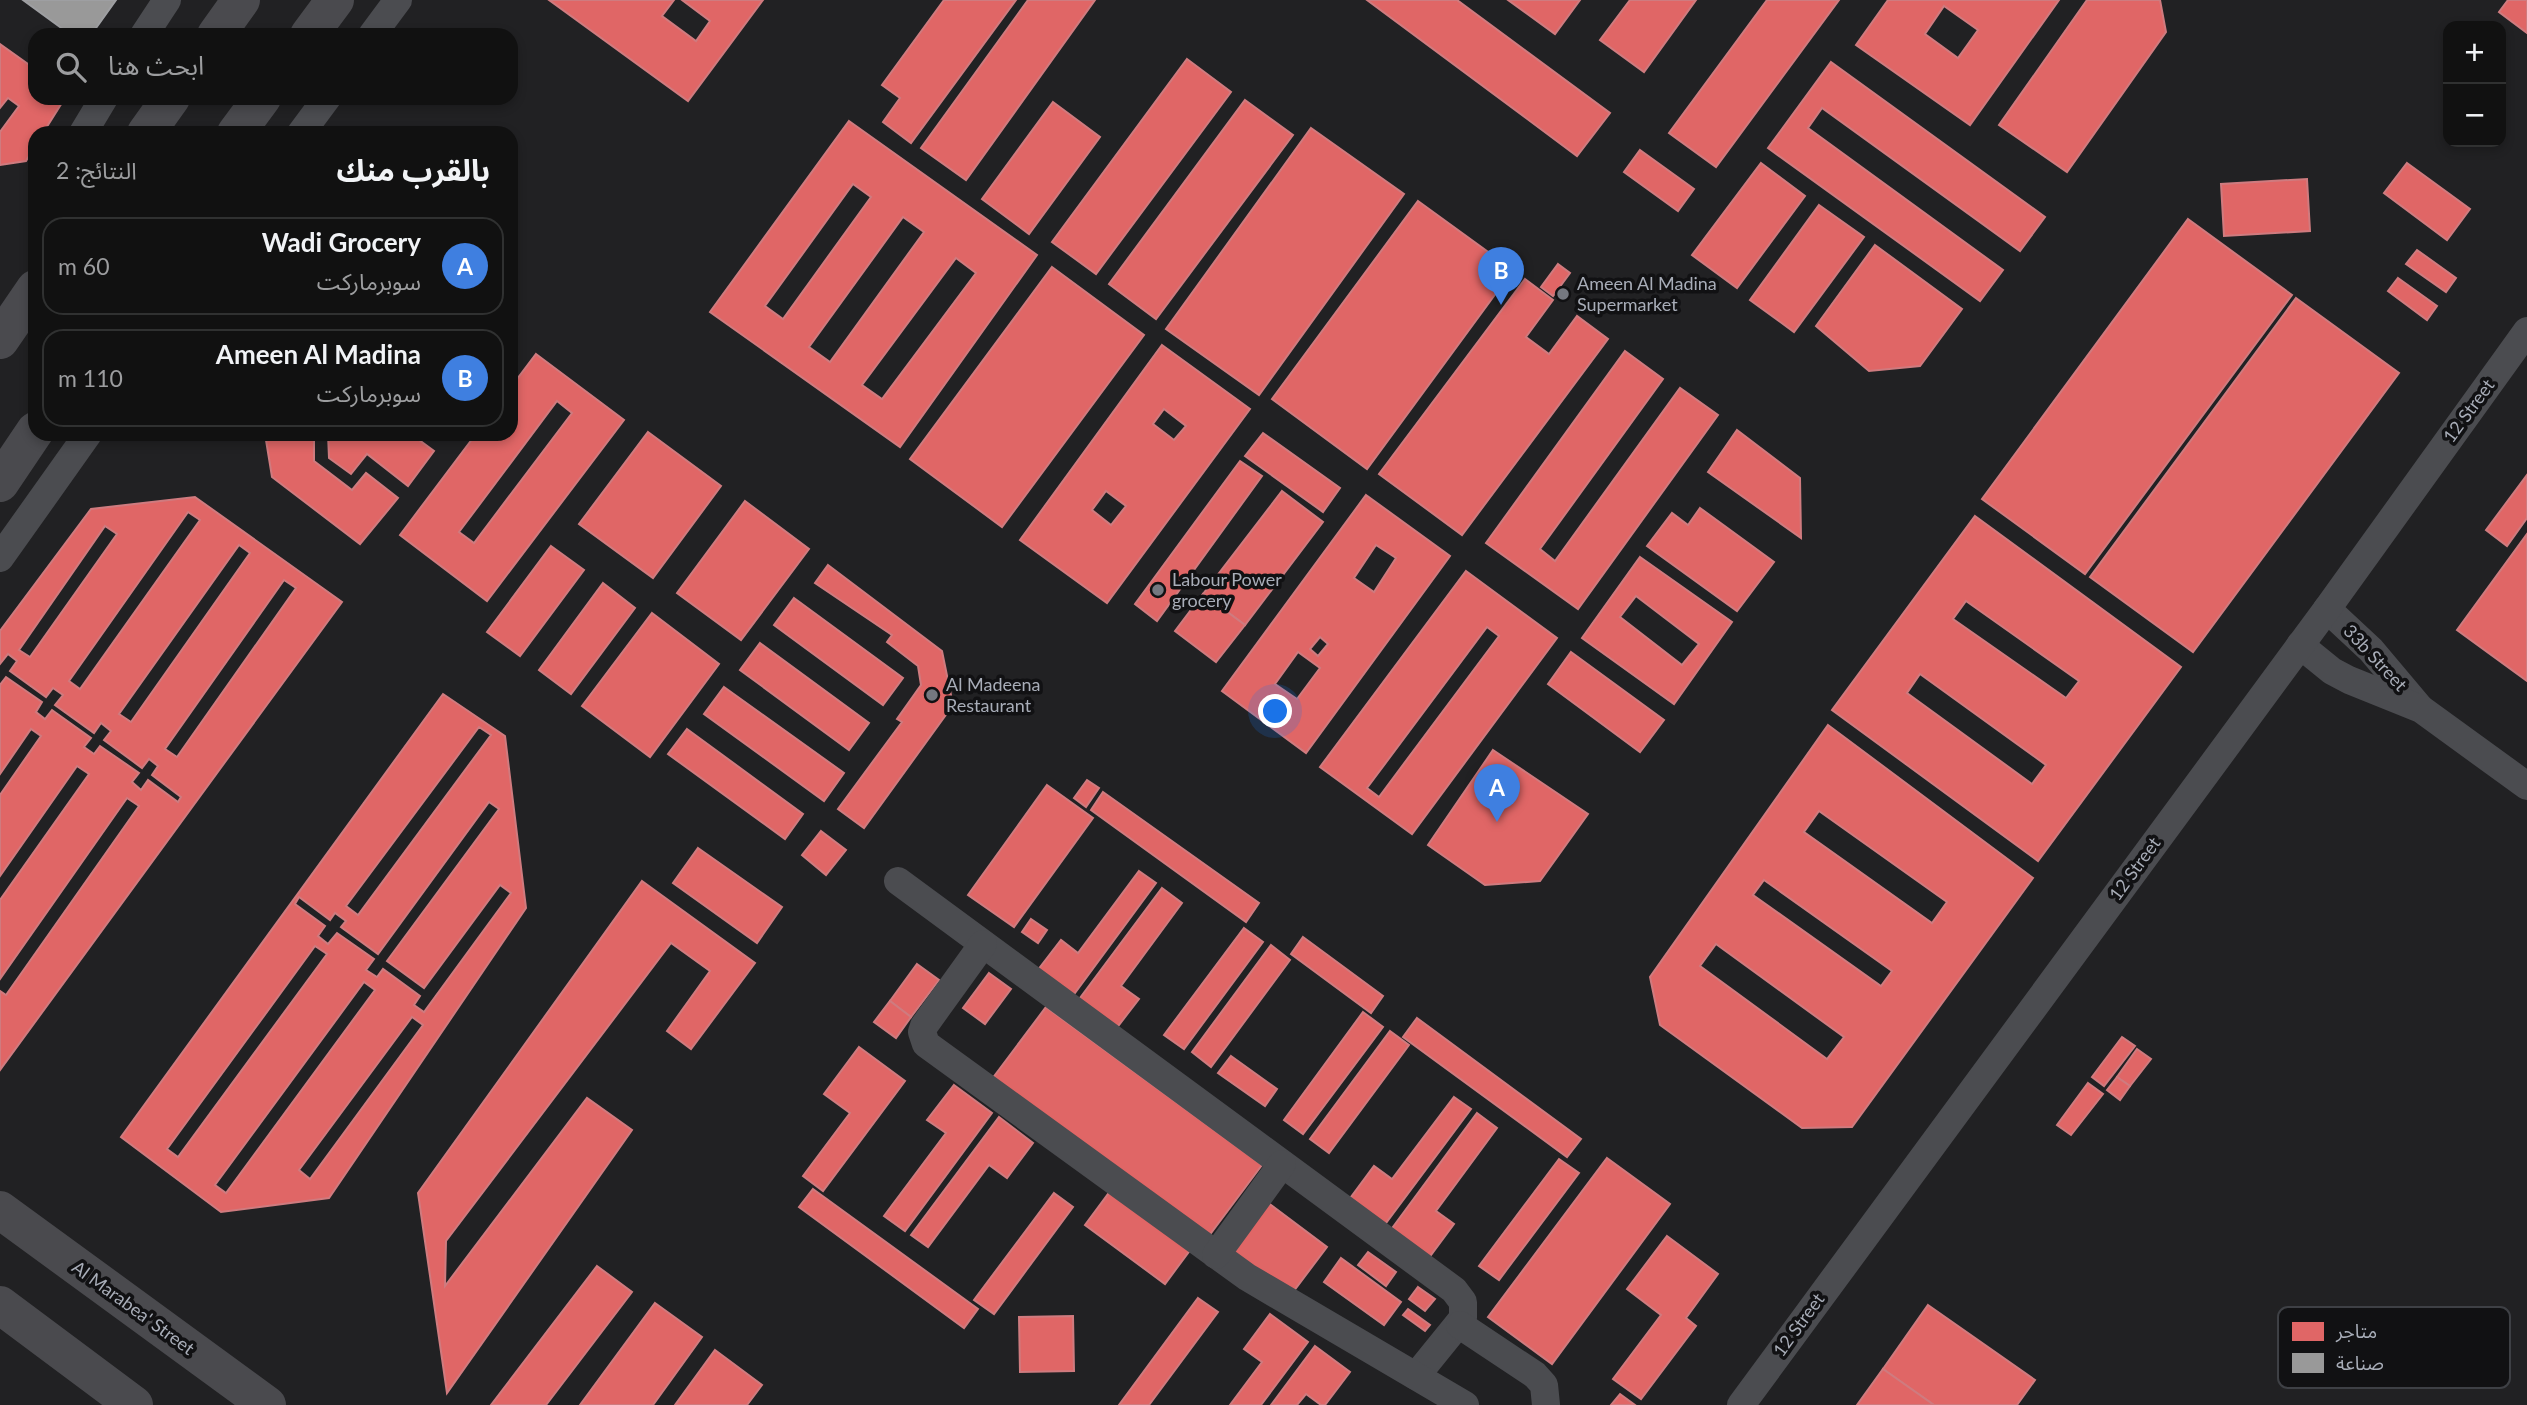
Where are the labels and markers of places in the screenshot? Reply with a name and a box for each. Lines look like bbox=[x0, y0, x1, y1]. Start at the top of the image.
pin: B bbox=[1478, 247, 1524, 305]
place label: Ameen Al Madina Supermarket bbox=[1577, 272, 1717, 315]
marker: Ameen Al Madina Supermarket bbox=[1555, 286, 1571, 302]
place label: Labour Power grocery bbox=[1172, 568, 1282, 611]
marker: Labour Power grocery bbox=[1150, 582, 1166, 598]
place label: Al Madeena Restaurant bbox=[946, 673, 1040, 716]
marker: Al Madeena Restaurant bbox=[924, 687, 940, 703]
pin: A bbox=[1474, 764, 1520, 822]

